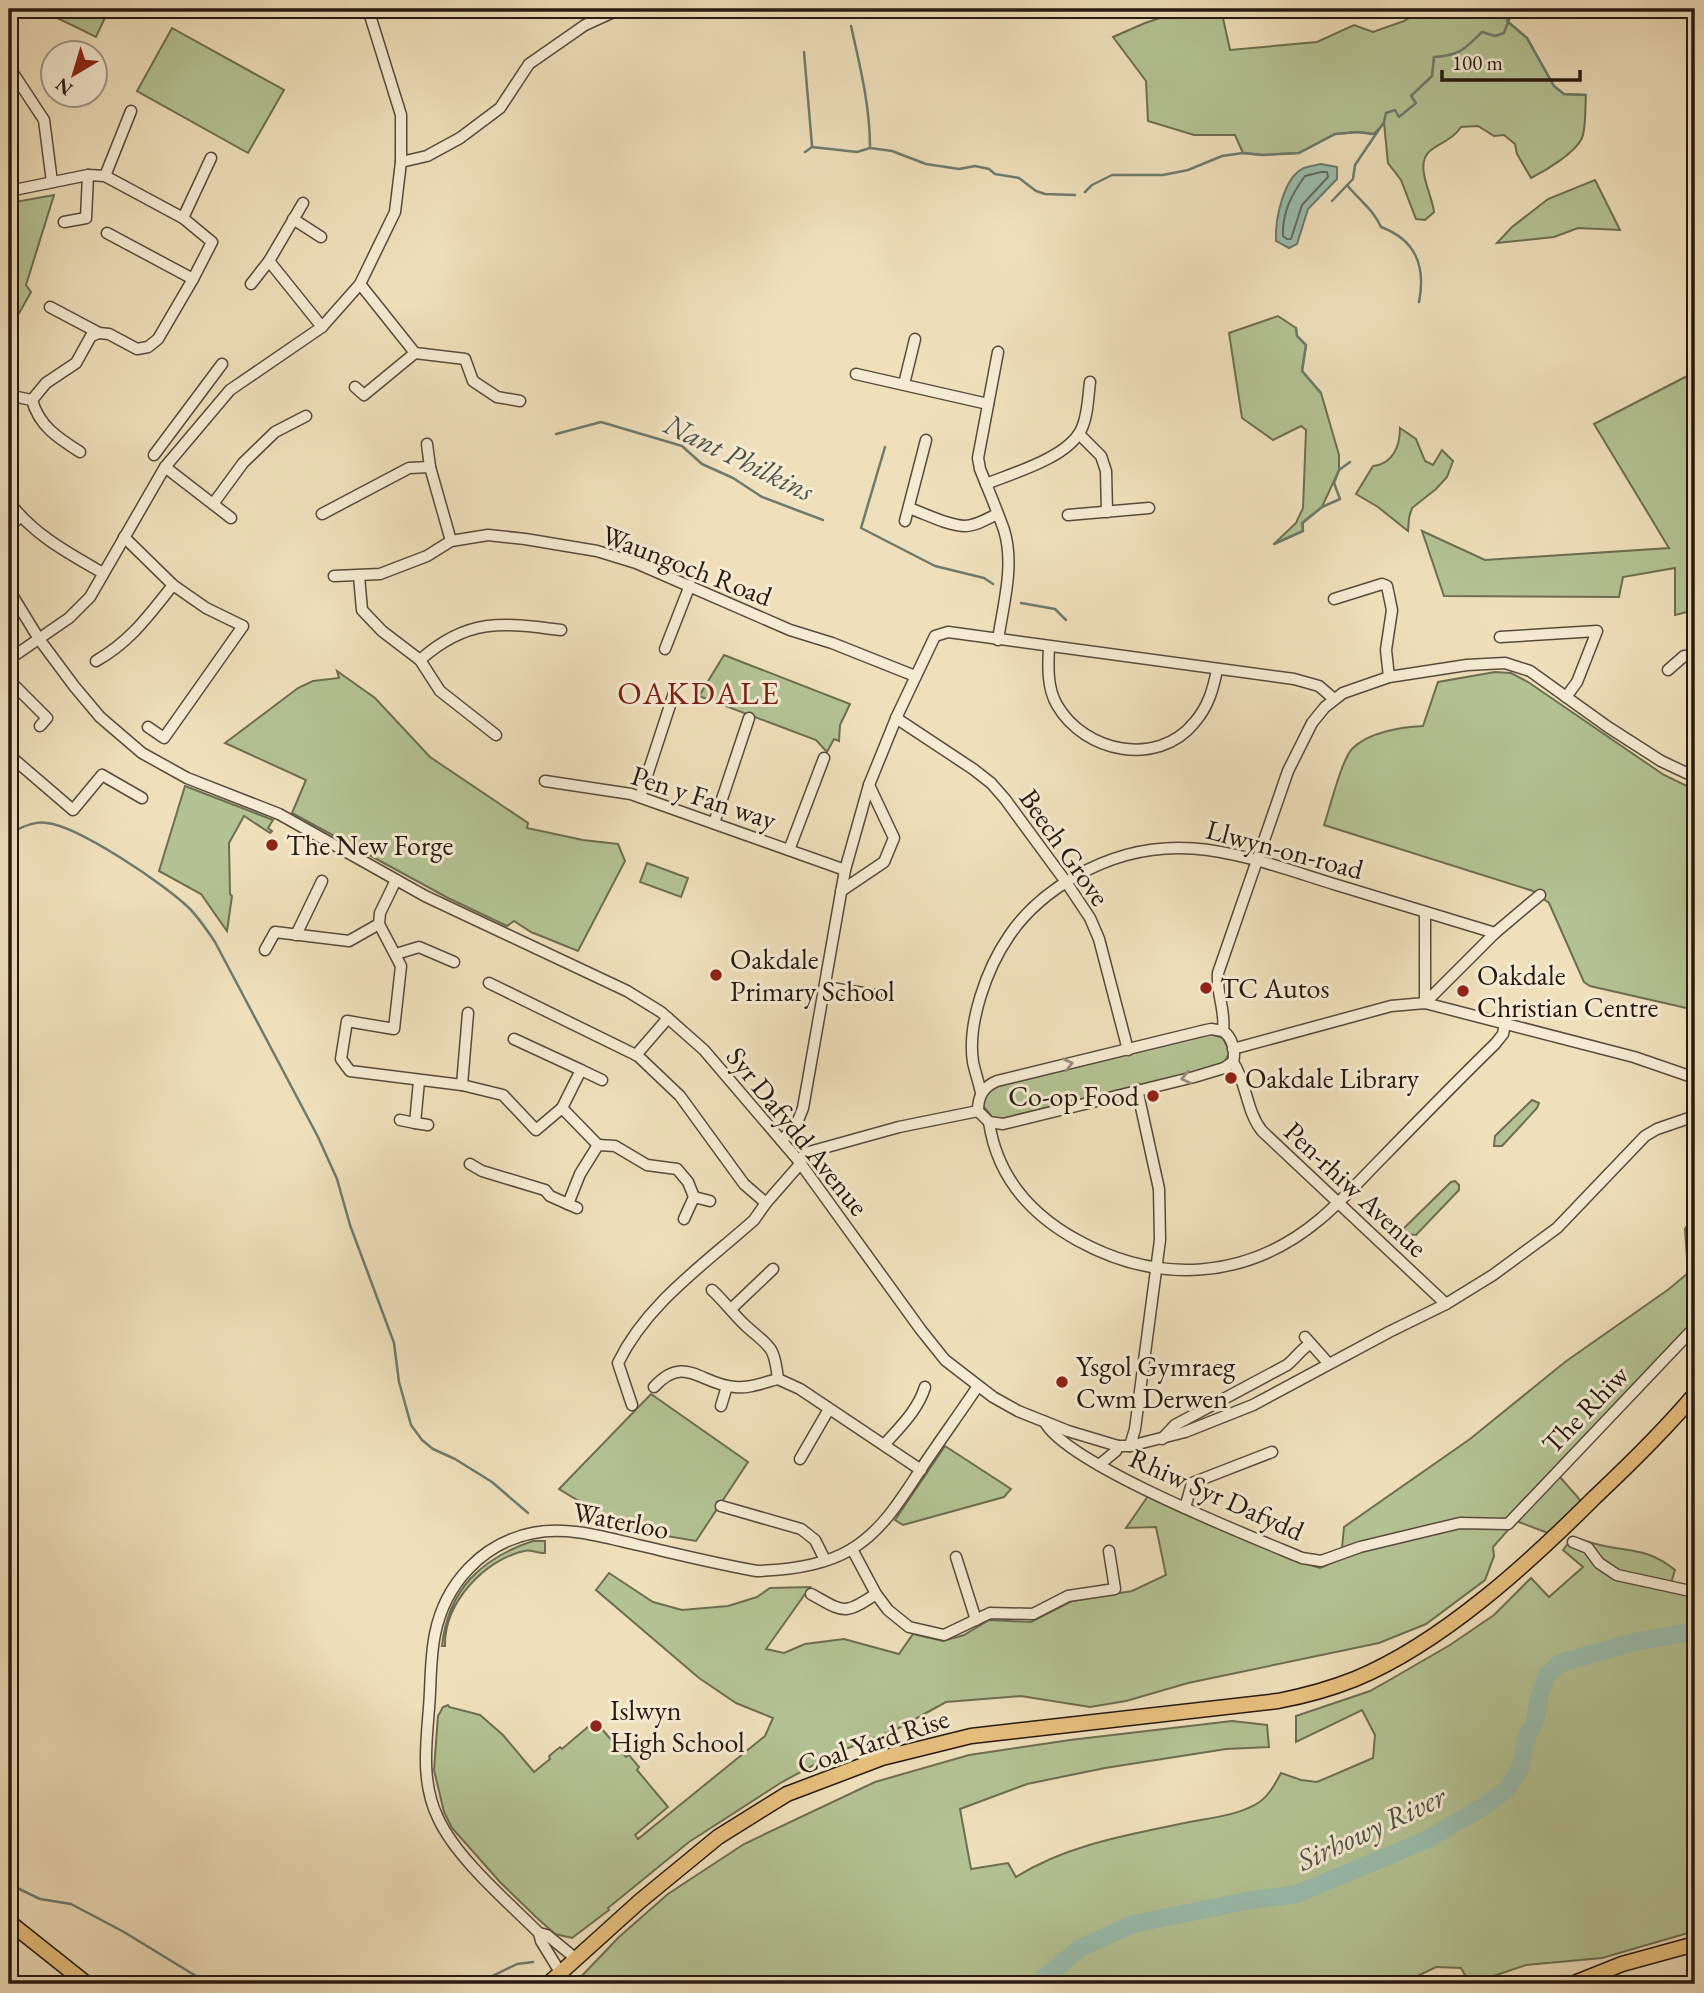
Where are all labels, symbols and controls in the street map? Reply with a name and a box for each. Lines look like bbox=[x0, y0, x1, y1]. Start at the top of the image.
north arrow bbox=[38, 38, 108, 108]
scale bar bbox=[1442, 38, 1580, 82]
text: 100 m bbox=[1452, 49, 1503, 76]
text: N bbox=[50, 72, 78, 102]
water label: Nant Philkins bbox=[657, 404, 821, 510]
street label: Waungoch Road bbox=[597, 516, 778, 614]
district label: OAKDALE bbox=[617, 672, 781, 714]
street label: Pen y Fan way bbox=[627, 757, 782, 838]
street label: Beech Grove bbox=[1012, 781, 1118, 913]
street label: Llwyn-on-road bbox=[1202, 811, 1368, 887]
place label: The New Forge bbox=[286, 827, 453, 863]
marker: The New Forge bbox=[264, 837, 280, 853]
place label: Oakdale Primary School bbox=[730, 941, 895, 1009]
place label: Oakdale Christian Centre bbox=[1477, 957, 1658, 1025]
marker: Oakdale Primary School bbox=[708, 967, 724, 983]
place label: TC Autos bbox=[1220, 970, 1330, 1006]
marker: TC Autos bbox=[1198, 980, 1214, 996]
marker: Oakdale Christian Centre bbox=[1455, 983, 1471, 999]
street label: Syr Dafydd Avenue bbox=[719, 1039, 877, 1223]
one-way arrow bbox=[1062, 1058, 1074, 1073]
place label: Oakdale Library bbox=[1245, 1060, 1420, 1096]
one-way arrow bbox=[1180, 1070, 1192, 1085]
marker: Oakdale Library bbox=[1223, 1070, 1239, 1086]
place label: Co-op Food bbox=[1008, 1078, 1140, 1114]
marker: Co-op Food bbox=[1145, 1088, 1161, 1104]
street label: Pen-rhiw Avenue bbox=[1277, 1113, 1435, 1265]
place label: Ysgol Gymraeg Cwm Derwen bbox=[1076, 1348, 1236, 1416]
street label: The Rhiw bbox=[1534, 1356, 1637, 1461]
marker: Ysgol Gymraeg Cwm Derwen bbox=[1054, 1374, 1070, 1390]
street label: Rhiw Syr Dafydd bbox=[1124, 1439, 1311, 1549]
street label: Waterloo bbox=[570, 1493, 672, 1547]
place label: Islwyn High School bbox=[610, 1692, 745, 1760]
street label: Coal Yard Rise bbox=[793, 1700, 953, 1782]
marker: Islwyn High School bbox=[588, 1718, 604, 1734]
water label: Sirhowy River bbox=[1289, 1776, 1453, 1880]

